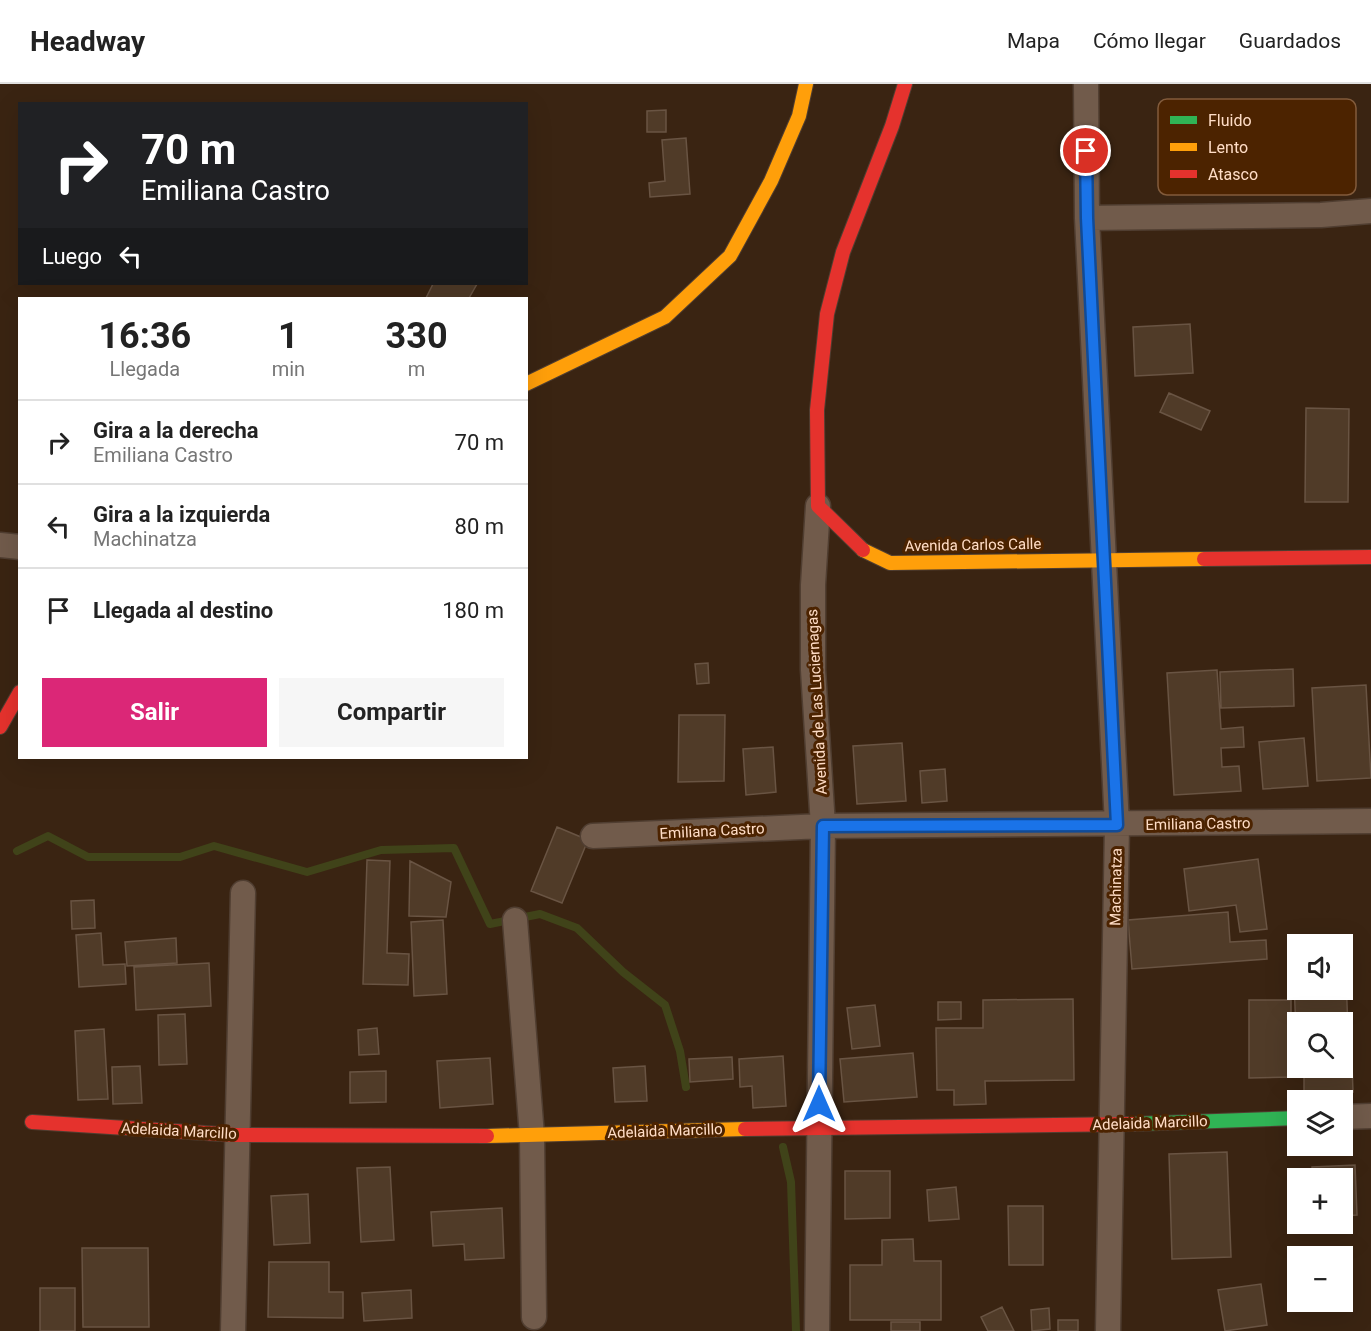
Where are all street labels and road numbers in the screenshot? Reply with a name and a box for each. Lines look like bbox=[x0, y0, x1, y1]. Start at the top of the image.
street label: Avenida Carlos Calle bbox=[905, 535, 1042, 555]
street label: Avenida de Las Luciernagas bbox=[803, 609, 831, 795]
street label: Emiliana Castro bbox=[1145, 814, 1251, 834]
street label: Emiliana Castro bbox=[659, 819, 765, 843]
street label: Machinatza bbox=[1106, 848, 1126, 926]
street label: Adelaida Marcillo bbox=[1092, 1112, 1208, 1134]
street label: Adelaida Marcillo bbox=[121, 1119, 237, 1143]
street label: Adelaida Marcillo bbox=[607, 1120, 723, 1142]

